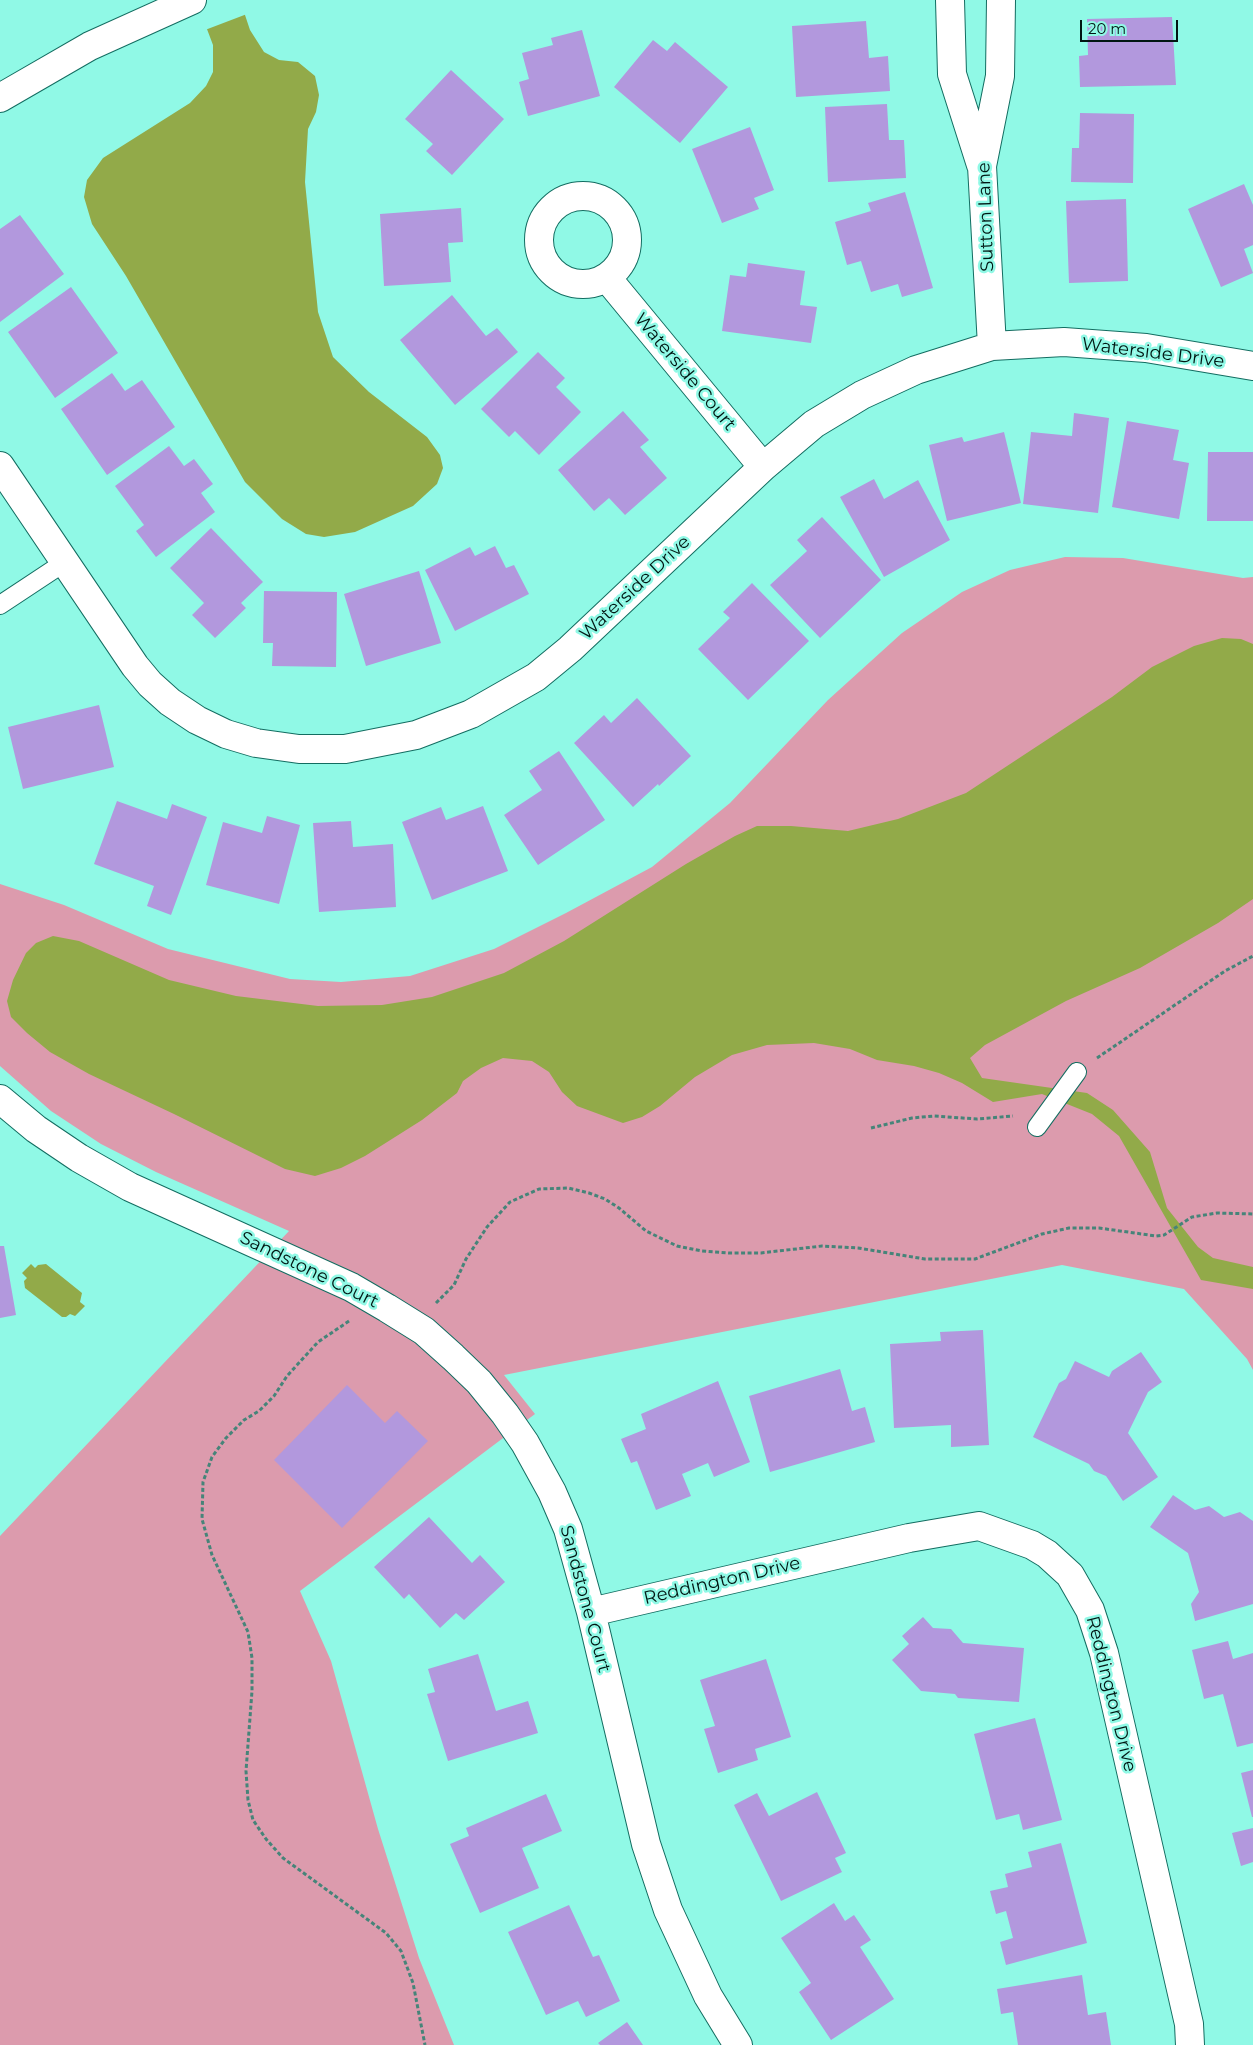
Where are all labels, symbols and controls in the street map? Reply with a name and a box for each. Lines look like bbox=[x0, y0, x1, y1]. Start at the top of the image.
scale bar bbox=[1083, 10, 1180, 42]
text: 20 m bbox=[1088, 19, 1126, 38]
street label: Sutton Lane bbox=[973, 162, 999, 272]
street label: Waterside Court bbox=[630, 309, 740, 435]
street label: Waterside Drive bbox=[1081, 334, 1225, 372]
street label: Waterside Drive bbox=[575, 531, 695, 645]
street label: Sandstone Court bbox=[236, 1227, 382, 1313]
street label: Sandstone Court bbox=[555, 1523, 615, 1675]
street label: Reddington Drive bbox=[642, 1552, 802, 1610]
street label: Reddington Drive bbox=[1081, 1614, 1141, 1774]

